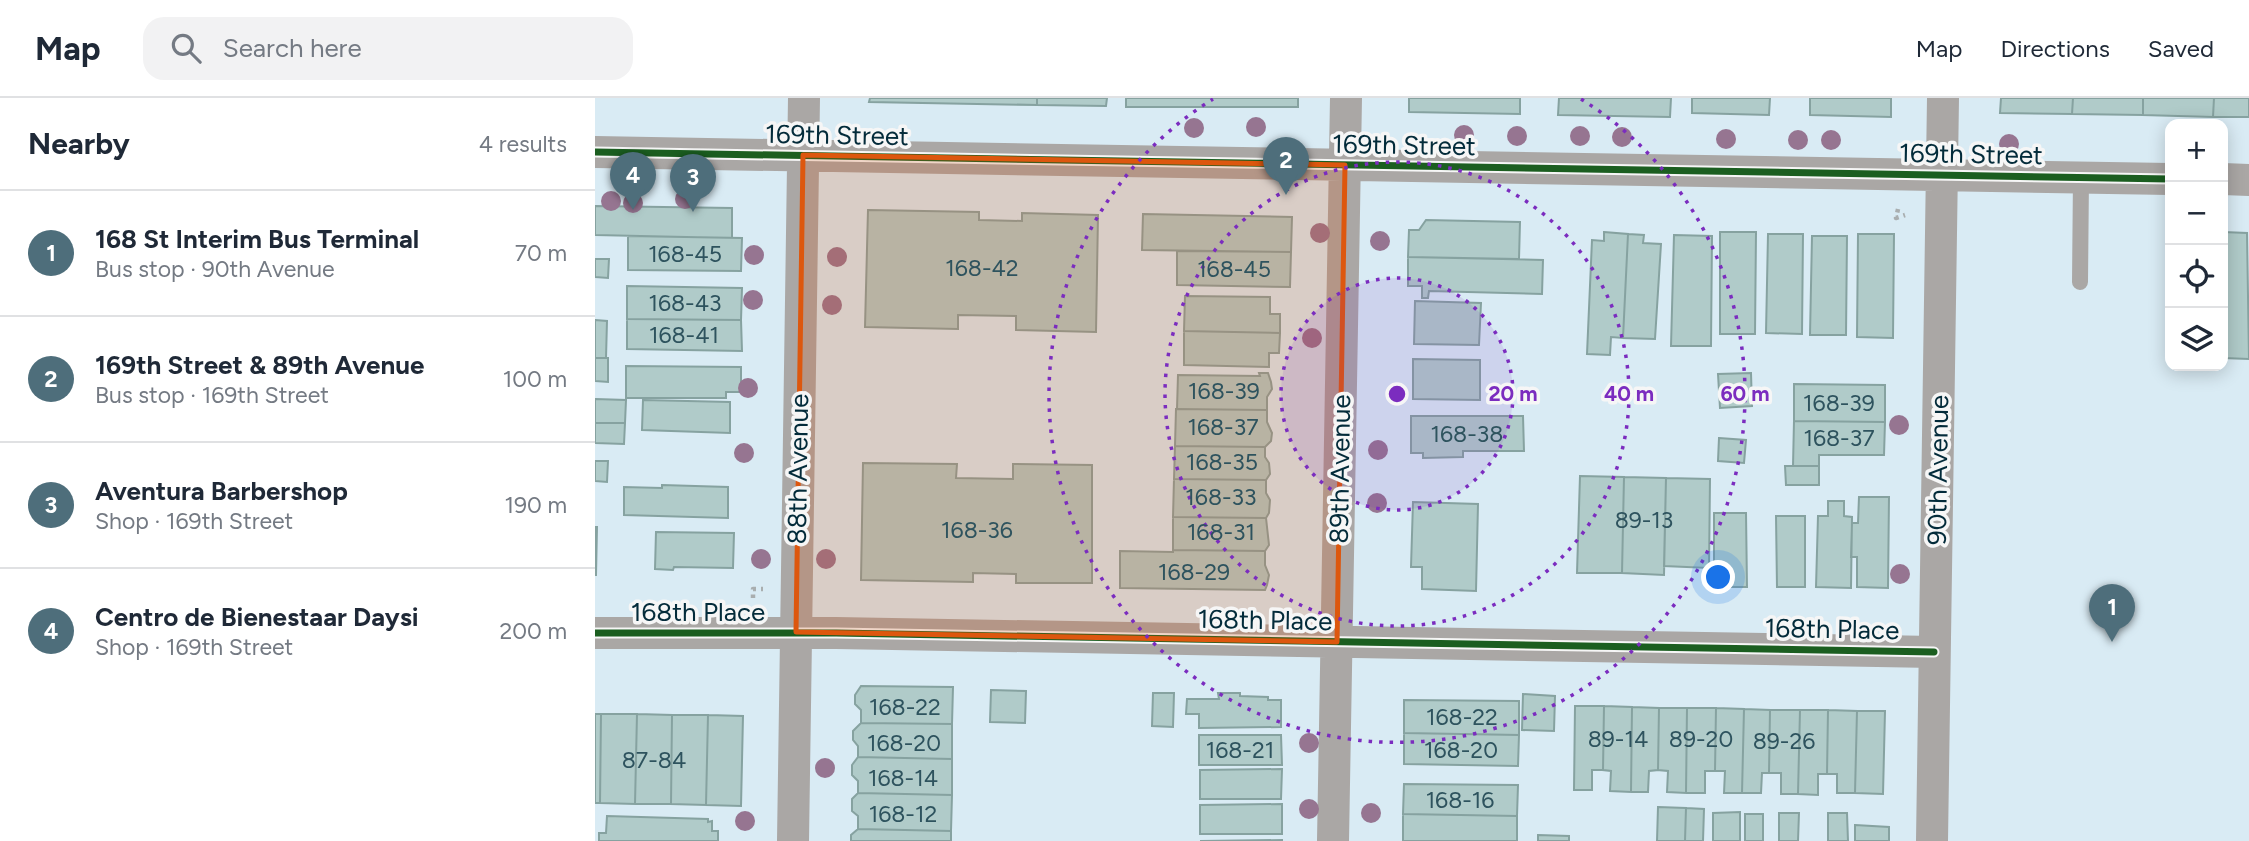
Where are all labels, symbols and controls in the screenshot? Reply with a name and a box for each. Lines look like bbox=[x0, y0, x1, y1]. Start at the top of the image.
search box bbox=[143, 17, 633, 80]
text: Map bbox=[35, 29, 101, 68]
icon: search bbox=[167, 29, 205, 67]
text: Search here bbox=[223, 32, 362, 64]
text: Map bbox=[1916, 34, 1962, 63]
text: Directions bbox=[2000, 34, 2110, 63]
text: Saved bbox=[2148, 34, 2214, 63]
street label: 169th Street bbox=[765, 118, 909, 152]
map controls bbox=[2165, 119, 2228, 371]
button: + bbox=[2165, 119, 2228, 182]
text: Nearby bbox=[28, 125, 130, 162]
street label: 169th Street bbox=[1332, 128, 1476, 162]
text: 4 results bbox=[479, 130, 567, 158]
pin: 2 bbox=[1263, 137, 1309, 195]
street label: 169th Street bbox=[1899, 137, 2043, 171]
pin: 4 bbox=[610, 152, 656, 210]
pin: 3 bbox=[670, 154, 716, 212]
button: − bbox=[2165, 182, 2228, 245]
text: 168 St Interim Bus Terminal bbox=[95, 223, 419, 255]
text: 1 bbox=[46, 239, 56, 267]
text: 70 m bbox=[515, 239, 567, 267]
house number: 168-45 bbox=[648, 240, 722, 268]
button: locate bbox=[2165, 245, 2228, 308]
house number: 168-42 bbox=[945, 254, 1019, 282]
text: Bus stop · 90th Avenue bbox=[95, 255, 335, 283]
house number: 168-45 bbox=[1197, 255, 1271, 283]
house number: 168-43 bbox=[648, 289, 722, 317]
button: layers bbox=[2165, 308, 2228, 371]
house number: 168-41 bbox=[649, 321, 719, 349]
text: 169th Street & 89th Avenue bbox=[95, 349, 424, 381]
text: 2 bbox=[44, 365, 58, 393]
text: 100 m bbox=[503, 365, 567, 393]
house number: 168-39 bbox=[1188, 377, 1260, 405]
text: Bus stop · 169th Street bbox=[95, 381, 329, 409]
text: 20 m bbox=[1488, 381, 1538, 406]
text: 40 m bbox=[1604, 381, 1654, 406]
text: 60 m bbox=[1720, 381, 1770, 406]
centre of rings bbox=[1385, 382, 1409, 406]
house number: 168-39 bbox=[1803, 389, 1875, 417]
street label: 88th Avenue bbox=[781, 393, 815, 545]
street label: 89th Avenue bbox=[1323, 394, 1357, 544]
street label: 90th Avenue bbox=[1921, 395, 1955, 545]
house number: 168-37 bbox=[1187, 413, 1259, 441]
house number: 168-38 bbox=[1431, 420, 1503, 448]
house number: 168-37 bbox=[1803, 424, 1875, 452]
house number: 168-35 bbox=[1186, 448, 1258, 476]
text: Aventura Barbershop bbox=[95, 475, 348, 507]
house number: 168-33 bbox=[1185, 483, 1257, 511]
text: 3 bbox=[45, 491, 57, 519]
text: 190 m bbox=[504, 491, 567, 519]
house number: 89-13 bbox=[1615, 506, 1673, 534]
text: Shop · 169th Street bbox=[95, 507, 293, 535]
house number: 168-36 bbox=[941, 516, 1013, 544]
house number: 168-31 bbox=[1187, 518, 1255, 546]
house number: 168-29 bbox=[1158, 558, 1230, 586]
your location bbox=[1701, 560, 1735, 594]
pin: 1 bbox=[2089, 584, 2135, 642]
street label: 168th Place bbox=[631, 596, 765, 628]
text: Centro de Bienestaar Daysi bbox=[95, 601, 419, 633]
street label: 168th Place bbox=[1197, 603, 1333, 637]
street label: 168th Place bbox=[1764, 612, 1900, 646]
text: 4 bbox=[44, 617, 58, 645]
text: 200 m bbox=[499, 617, 567, 645]
text: Shop · 169th Street bbox=[95, 633, 293, 661]
house number: 168-22 bbox=[869, 693, 941, 721]
house number: 168-22 bbox=[1426, 703, 1498, 731]
house number: 89-14 bbox=[1588, 725, 1648, 753]
house number: 89-20 bbox=[1669, 725, 1733, 753]
house number: 89-26 bbox=[1753, 727, 1815, 755]
house number: 168-20 bbox=[867, 729, 941, 757]
house number: 168-21 bbox=[1206, 736, 1274, 764]
house number: 168-20 bbox=[1424, 736, 1498, 764]
house number: 87-84 bbox=[622, 746, 686, 774]
house number: 168-14 bbox=[868, 764, 938, 792]
house number: 168-16 bbox=[1426, 786, 1494, 814]
house number: 168-12 bbox=[869, 800, 937, 828]

